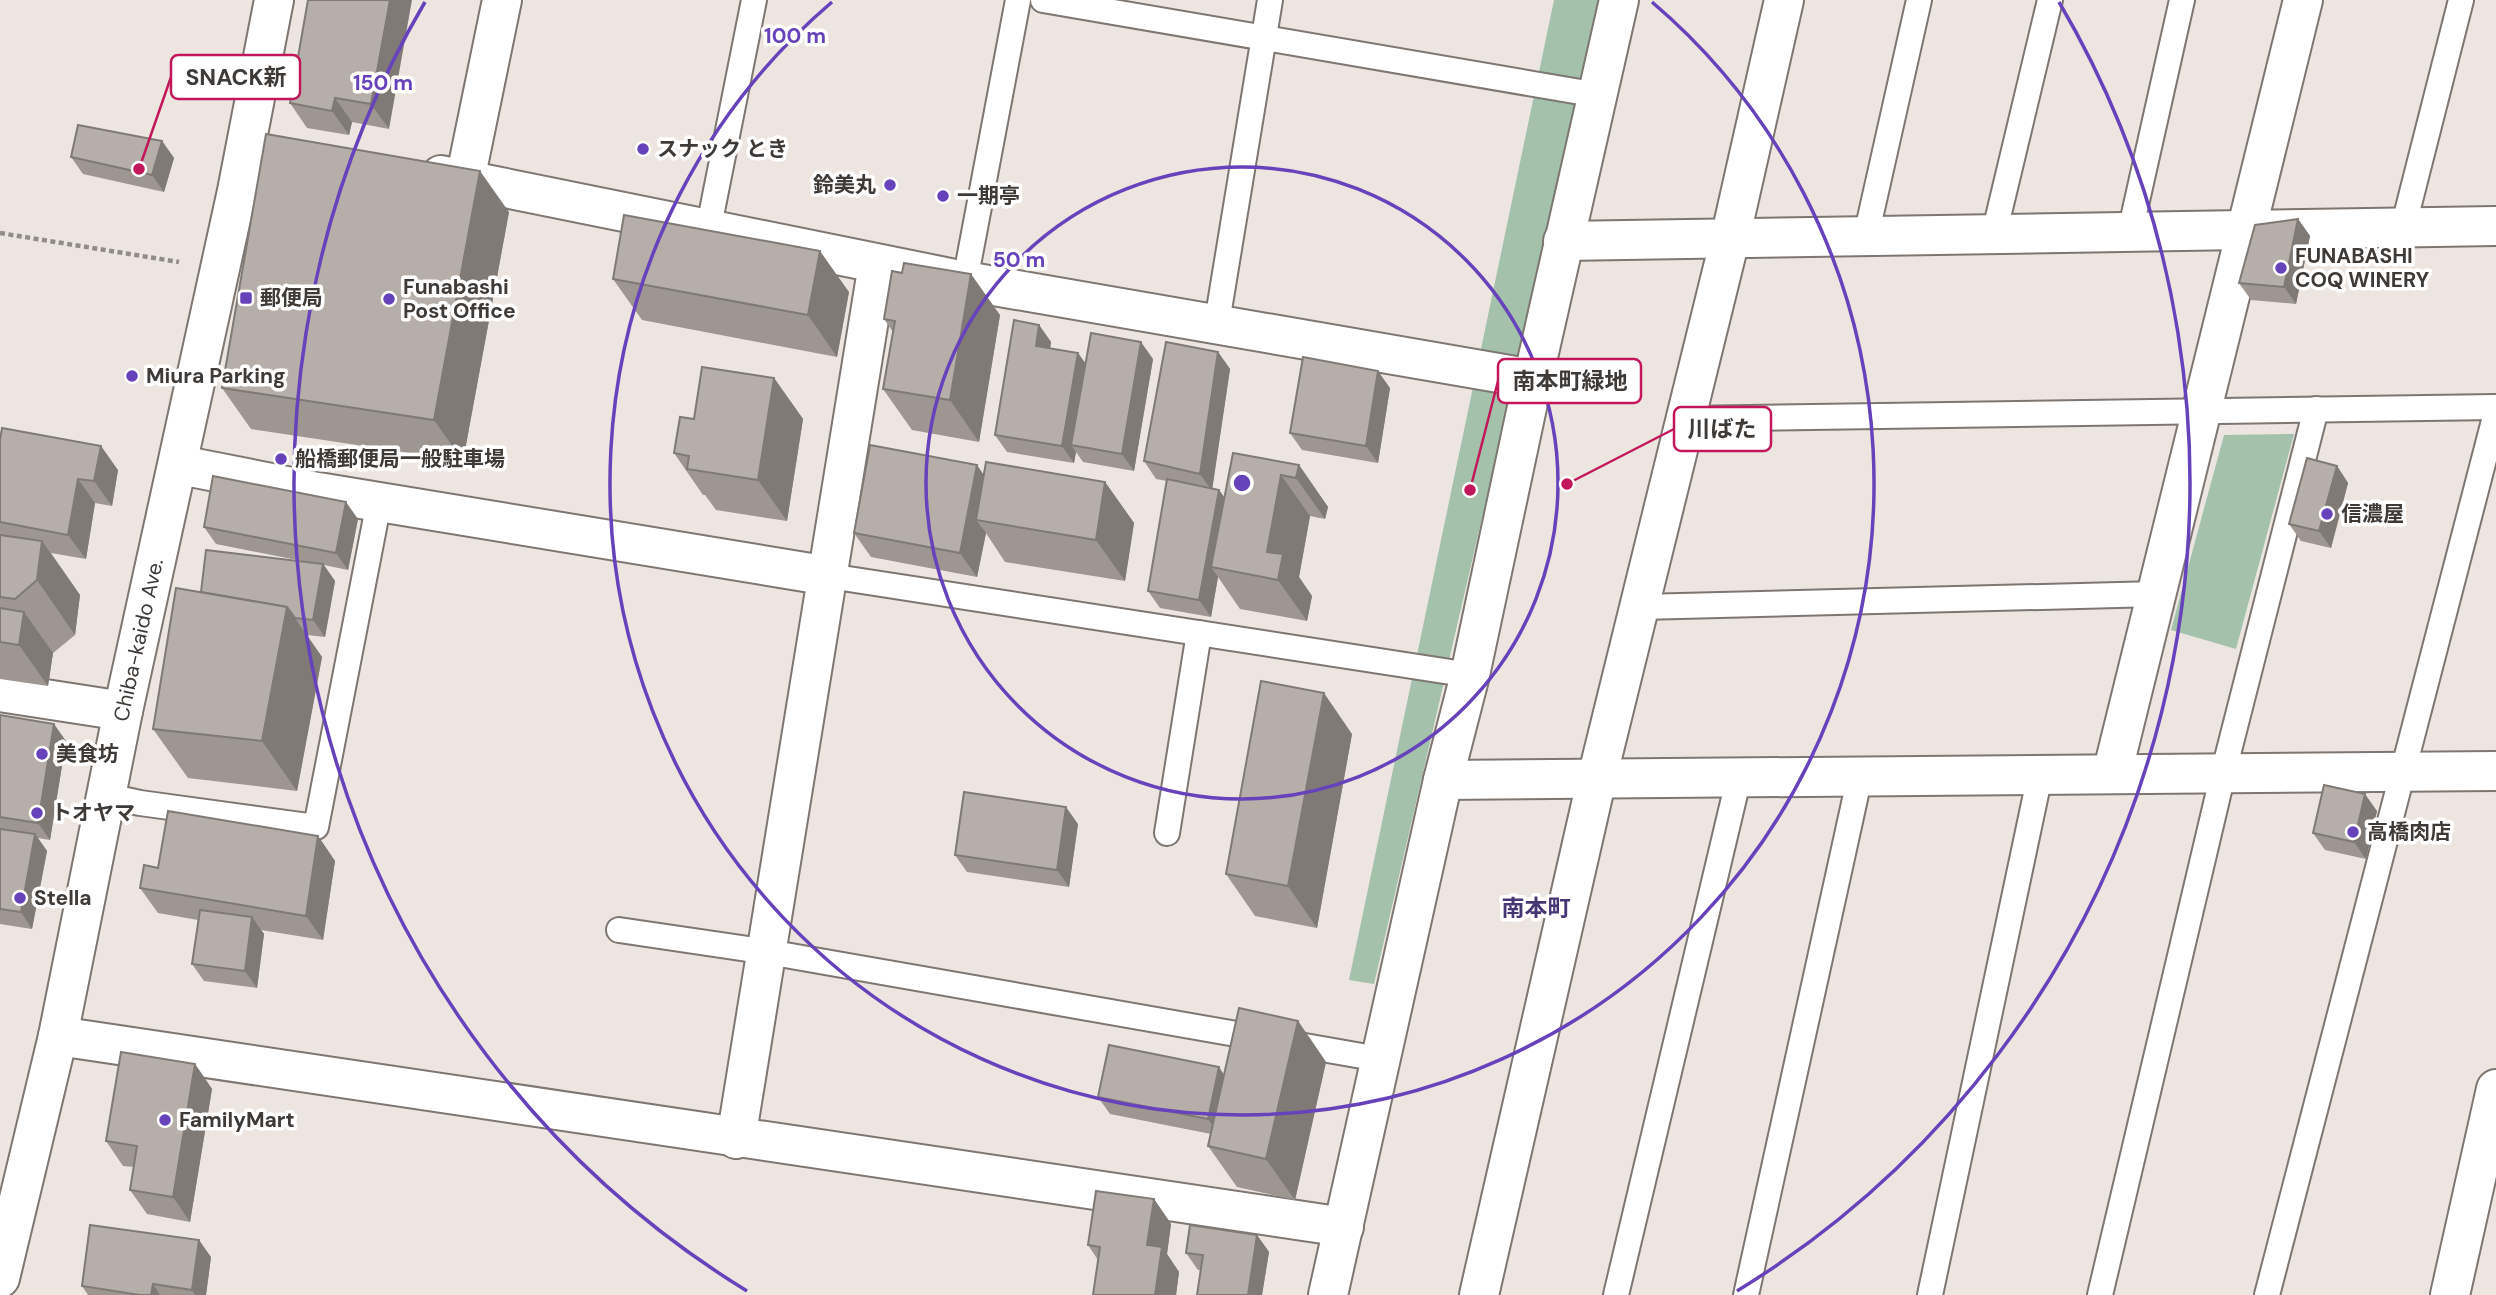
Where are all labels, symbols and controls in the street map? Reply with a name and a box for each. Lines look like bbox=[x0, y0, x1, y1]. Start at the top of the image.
text: 100 m bbox=[764, 22, 826, 50]
callout: SNACK新 bbox=[171, 55, 300, 99]
text: SNACK新 bbox=[185, 62, 287, 92]
text: 150 m bbox=[353, 69, 413, 97]
place label: スナック とき bbox=[657, 135, 788, 163]
marker: スナック とき bbox=[635, 141, 651, 157]
place label: 鈴美丸 bbox=[813, 171, 876, 199]
marker: 鈴美丸 bbox=[882, 177, 898, 193]
place label: 一期亭 bbox=[957, 182, 1020, 210]
marker: 一期亭 bbox=[935, 188, 951, 204]
place label: FUNABASHI COQ WINERY bbox=[2295, 242, 2430, 294]
text: 50 m bbox=[993, 246, 1045, 274]
marker: FUNABASHI COQ WINERY bbox=[2273, 260, 2289, 276]
place label: Funabashi Post Office bbox=[403, 273, 516, 325]
place label: 郵便局 bbox=[260, 284, 323, 312]
marker: 郵便局 bbox=[238, 290, 254, 306]
marker: Funabashi Post Office bbox=[381, 291, 397, 307]
callout: 南本町緑地 bbox=[1498, 359, 1641, 403]
place label: Miura Parking bbox=[146, 362, 286, 390]
text: 南本町緑地 bbox=[1513, 366, 1628, 396]
marker: Miura Parking bbox=[124, 368, 140, 384]
callout: 川ばた bbox=[1674, 407, 1771, 451]
text: 川ばた bbox=[1688, 414, 1757, 444]
place label: 船橋郵便局一般駐車場 bbox=[295, 445, 505, 473]
marker: 船橋郵便局一般駐車場 bbox=[273, 451, 289, 467]
centre of rings bbox=[1230, 471, 1254, 495]
place label: 信濃屋 bbox=[2341, 500, 2404, 528]
marker: 信濃屋 bbox=[2319, 506, 2335, 522]
street label: Chiba-kaido Ave. bbox=[107, 556, 170, 724]
place label: 美食坊 bbox=[56, 740, 119, 768]
marker: 美食坊 bbox=[34, 746, 50, 762]
place label: トオヤマ bbox=[51, 799, 135, 827]
marker: トオヤマ bbox=[29, 805, 45, 821]
place label: 高橋肉店 bbox=[2367, 818, 2451, 846]
marker: 高橋肉店 bbox=[2345, 824, 2361, 840]
place label: Stella bbox=[34, 884, 92, 912]
marker: Stella bbox=[12, 890, 28, 906]
district label: 南本町 bbox=[1502, 893, 1571, 923]
place label: FamilyMart bbox=[179, 1106, 294, 1134]
marker: FamilyMart bbox=[157, 1112, 173, 1128]

